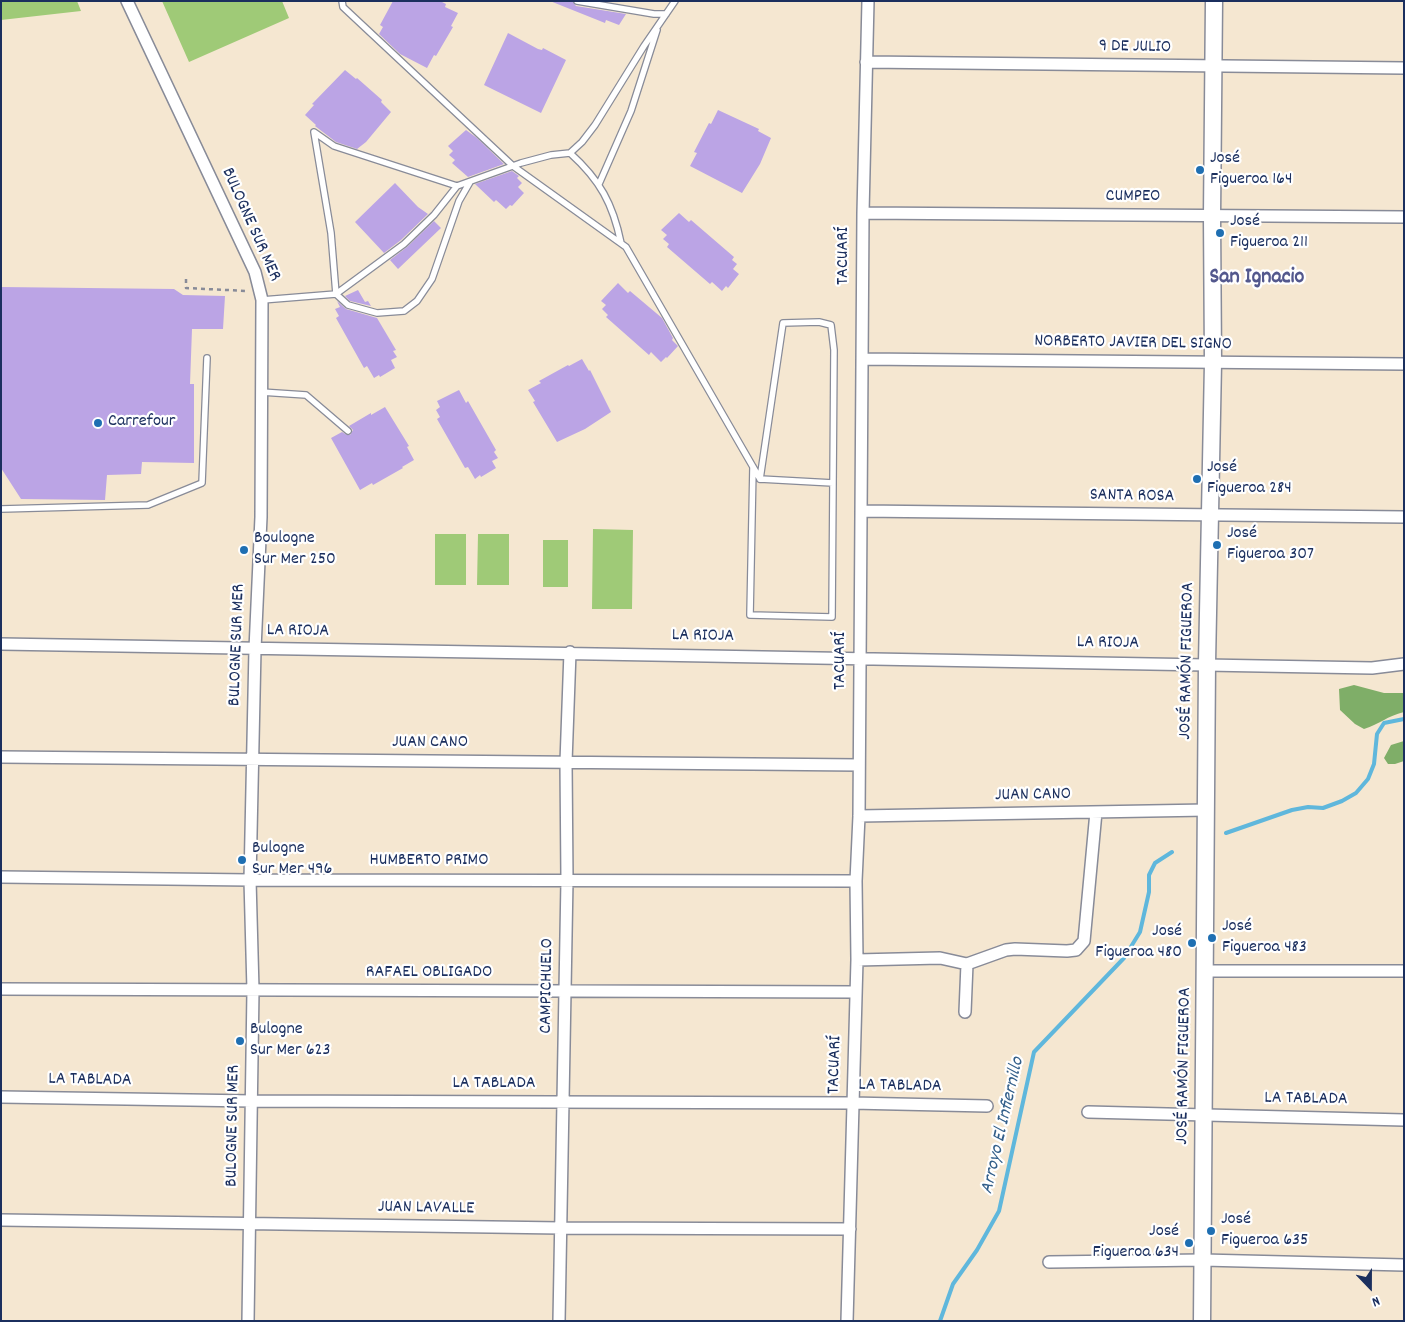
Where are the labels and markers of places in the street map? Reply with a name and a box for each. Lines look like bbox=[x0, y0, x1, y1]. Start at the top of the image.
place label: José Figueroa 164 bbox=[1210, 149, 1292, 192]
marker: José Figueroa 164 bbox=[1194, 164, 1206, 176]
place label: José Figueroa 211 bbox=[1230, 212, 1308, 254]
marker: José Figueroa 211 bbox=[1214, 227, 1226, 239]
place label: Carrefour bbox=[108, 412, 175, 434]
marker: Carrefour bbox=[92, 417, 104, 429]
place label: José Figueroa 284 bbox=[1207, 458, 1292, 500]
marker: José Figueroa 284 bbox=[1191, 473, 1203, 485]
place label: José Figueroa 307 bbox=[1227, 524, 1314, 566]
place label: Boulogne Sur Mer 250 bbox=[254, 529, 336, 572]
marker: José Figueroa 307 bbox=[1211, 539, 1223, 551]
marker: Boulogne Sur Mer 250 bbox=[238, 544, 250, 556]
place label: Bulogne Sur Mer 496 bbox=[252, 839, 332, 882]
marker: Bulogne Sur Mer 496 bbox=[236, 854, 248, 866]
place label: José Figueroa 483 bbox=[1222, 917, 1307, 960]
place label: José Figueroa 480 bbox=[1095, 922, 1182, 964]
marker: José Figueroa 483 bbox=[1206, 932, 1218, 944]
marker: José Figueroa 480 bbox=[1186, 937, 1198, 949]
place label: Bulogne Sur Mer 623 bbox=[250, 1020, 330, 1062]
marker: Bulogne Sur Mer 623 bbox=[234, 1035, 246, 1047]
place label: José Figueroa 635 bbox=[1221, 1210, 1308, 1252]
place label: José Figueroa 634 bbox=[1093, 1222, 1179, 1264]
marker: José Figueroa 635 bbox=[1205, 1225, 1217, 1237]
marker: José Figueroa 634 bbox=[1183, 1237, 1195, 1249]

